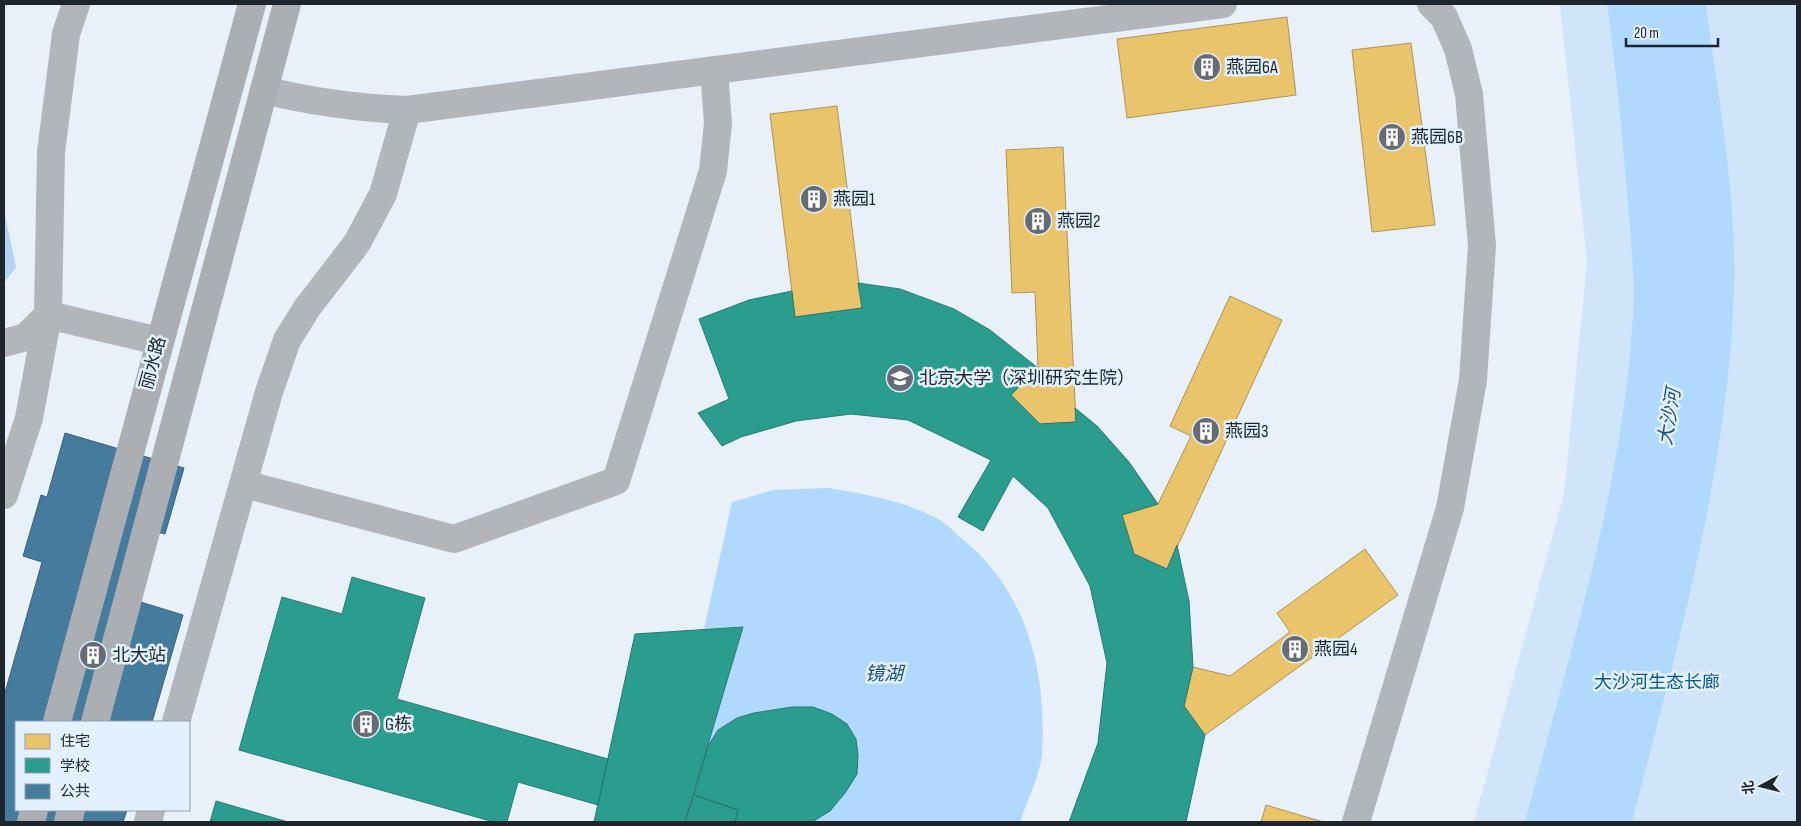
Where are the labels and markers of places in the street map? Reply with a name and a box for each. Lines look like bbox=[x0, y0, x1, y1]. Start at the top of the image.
building icon: 燕园6A bbox=[1192, 52, 1222, 82]
place label: 燕园6A bbox=[1226, 57, 1278, 78]
building icon: 燕园6B bbox=[1377, 122, 1407, 152]
place label: 燕园6B bbox=[1411, 127, 1463, 148]
building icon: 燕园1 bbox=[799, 184, 829, 214]
place label: 燕园1 bbox=[833, 189, 876, 210]
building icon: 燕园2 bbox=[1023, 206, 1053, 236]
place label: 燕园2 bbox=[1057, 211, 1100, 232]
school or university icon: 北京大学（深圳研究生院） bbox=[885, 363, 915, 393]
place label: 北京大学（深圳研究生院） bbox=[919, 368, 1135, 389]
building icon: 燕园3 bbox=[1191, 416, 1221, 446]
place label: 燕园3 bbox=[1225, 421, 1269, 442]
building icon: 燕园4 bbox=[1280, 634, 1310, 664]
place label: 燕园4 bbox=[1314, 639, 1358, 660]
building icon: 北大站 bbox=[78, 640, 108, 670]
place label: 北大站 bbox=[112, 645, 166, 666]
building icon: G栋 bbox=[351, 709, 381, 739]
place label: G栋 bbox=[385, 714, 412, 735]

